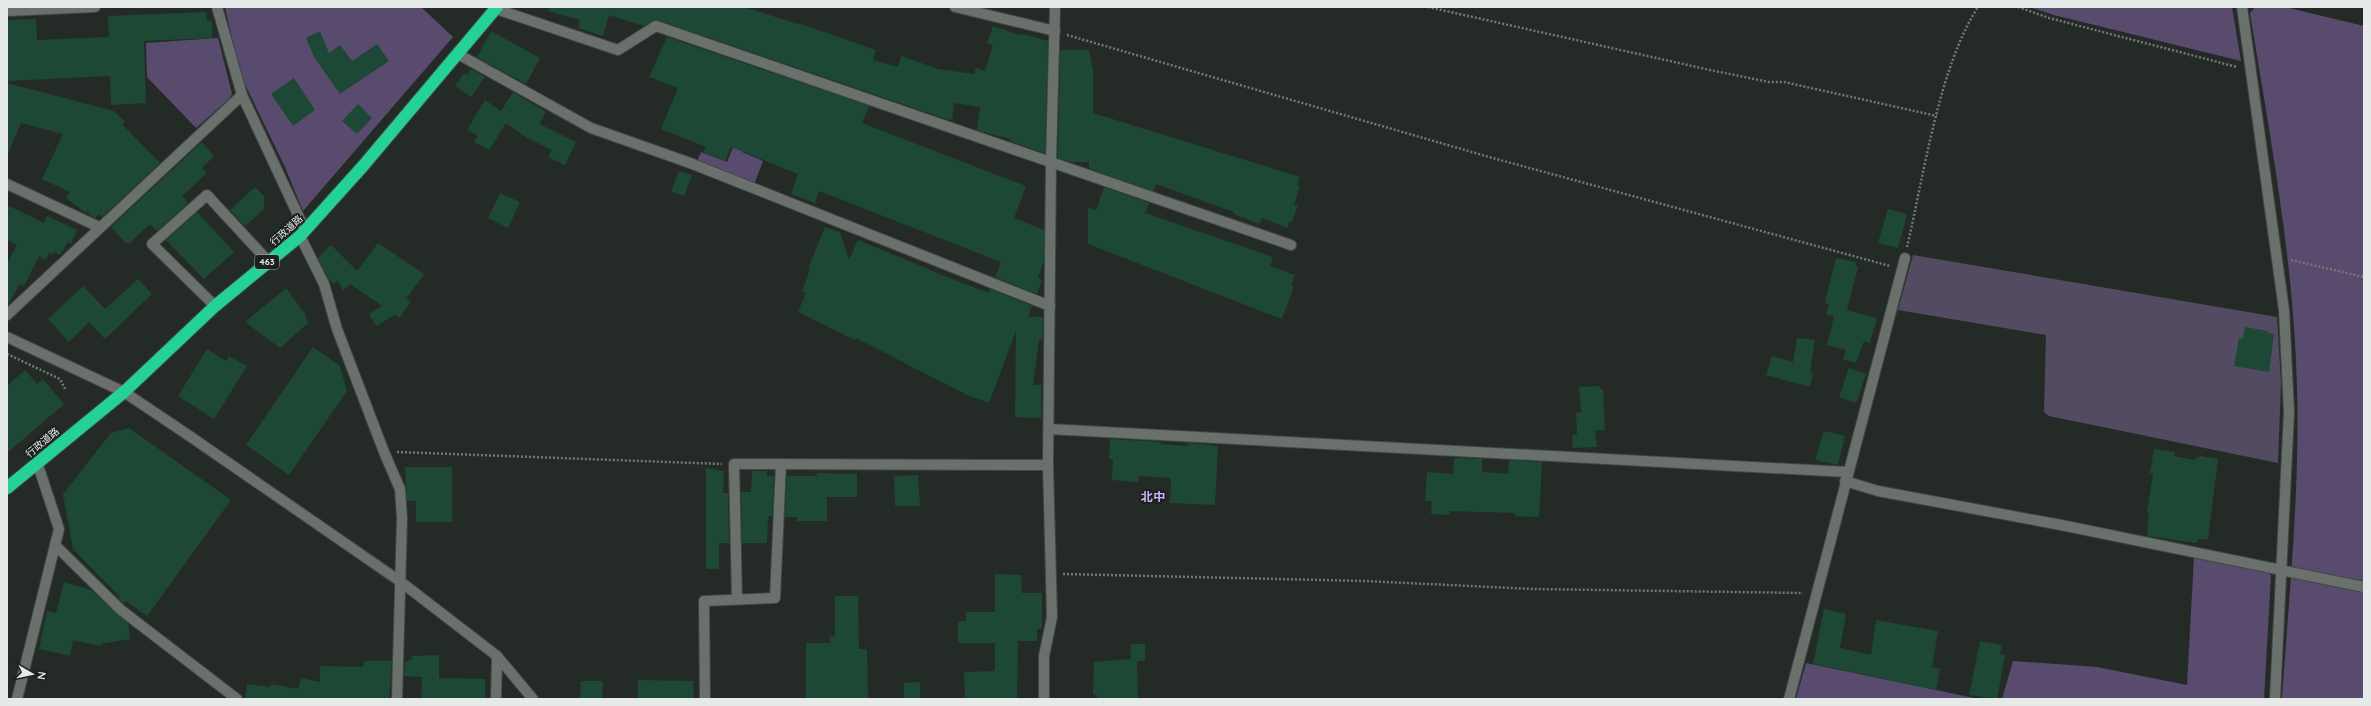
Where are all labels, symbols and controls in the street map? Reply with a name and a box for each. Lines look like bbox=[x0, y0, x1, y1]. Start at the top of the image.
street label: 行政道路 bbox=[267, 212, 306, 249]
road number: 463 bbox=[255, 255, 279, 269]
street label: 行政道路 bbox=[23, 425, 62, 460]
district label: 北中 bbox=[1141, 489, 1165, 504]
north arrow bbox=[12, 654, 52, 694]
text: N bbox=[34, 670, 49, 681]

